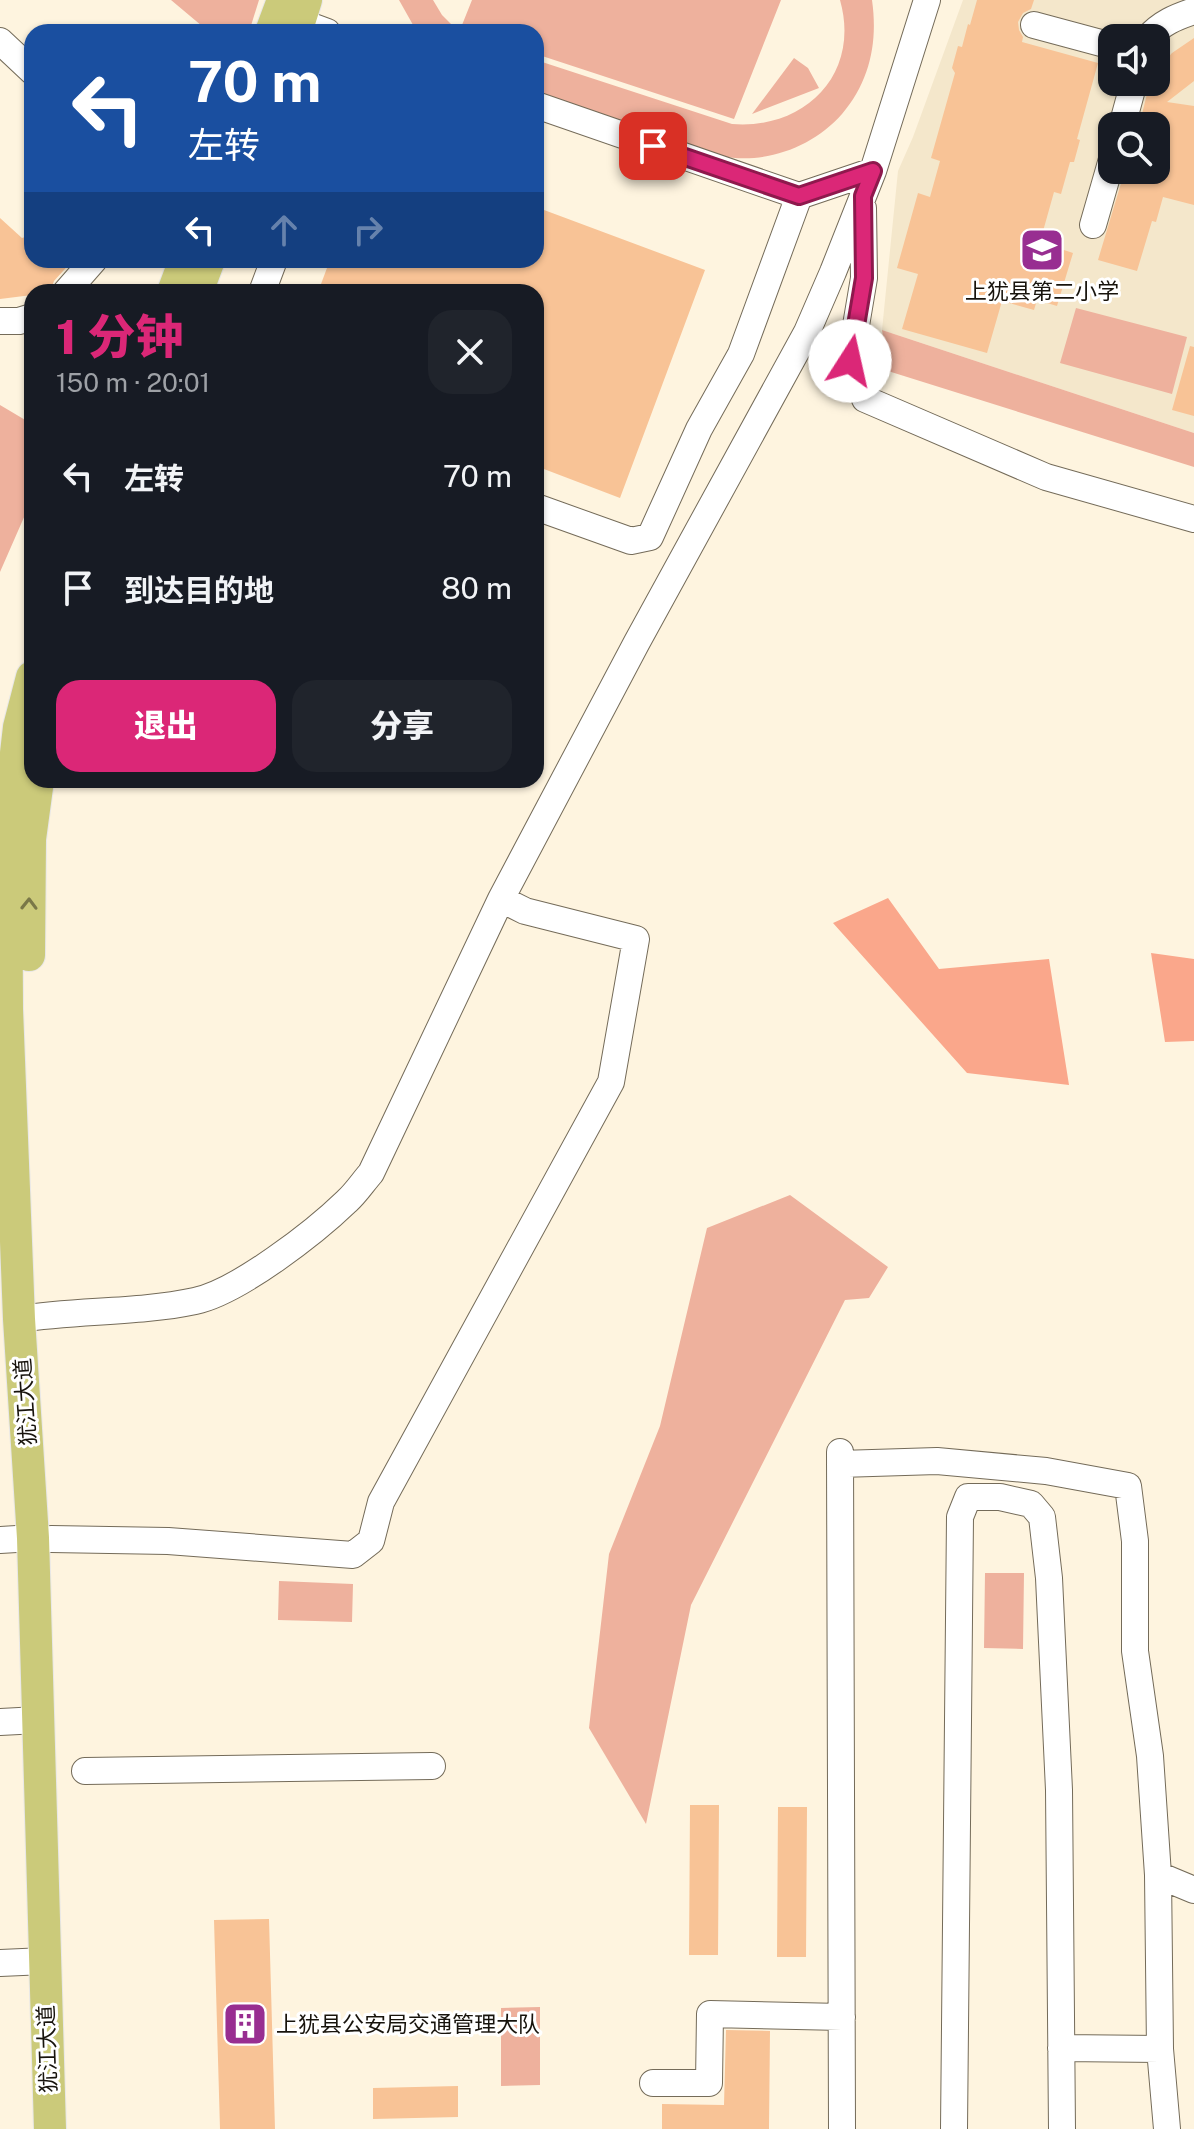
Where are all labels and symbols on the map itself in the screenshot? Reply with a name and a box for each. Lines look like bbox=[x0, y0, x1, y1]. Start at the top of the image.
pin bbox=[619, 112, 687, 180]
school or university icon: 上犹县第二小学 bbox=[1018, 226, 1066, 274]
place label: 上犹县第二小学 bbox=[965, 278, 1119, 304]
position arrow bbox=[808, 319, 892, 403]
one-way arrow bbox=[20, 897, 38, 910]
street label: 犹江大道 bbox=[9, 1357, 41, 1447]
building icon: 上犹县公安局交通管理大队 bbox=[221, 2000, 269, 2048]
street label: 犹江大道 bbox=[32, 2005, 62, 2093]
place label: 上犹县公安局交通管理大队 bbox=[276, 2011, 540, 2037]

